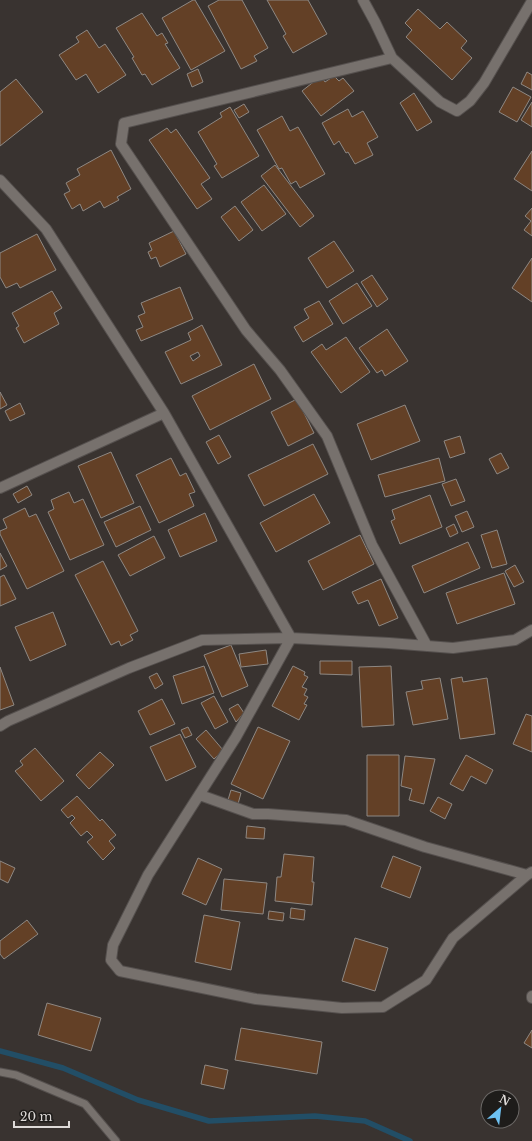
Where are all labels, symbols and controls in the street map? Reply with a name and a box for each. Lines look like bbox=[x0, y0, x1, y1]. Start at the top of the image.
north arrow bbox=[480, 1089, 520, 1129]
text: N bbox=[497, 1092, 513, 1109]
scale bar bbox=[14, 1103, 69, 1129]
text: 20 m bbox=[20, 1109, 52, 1124]

